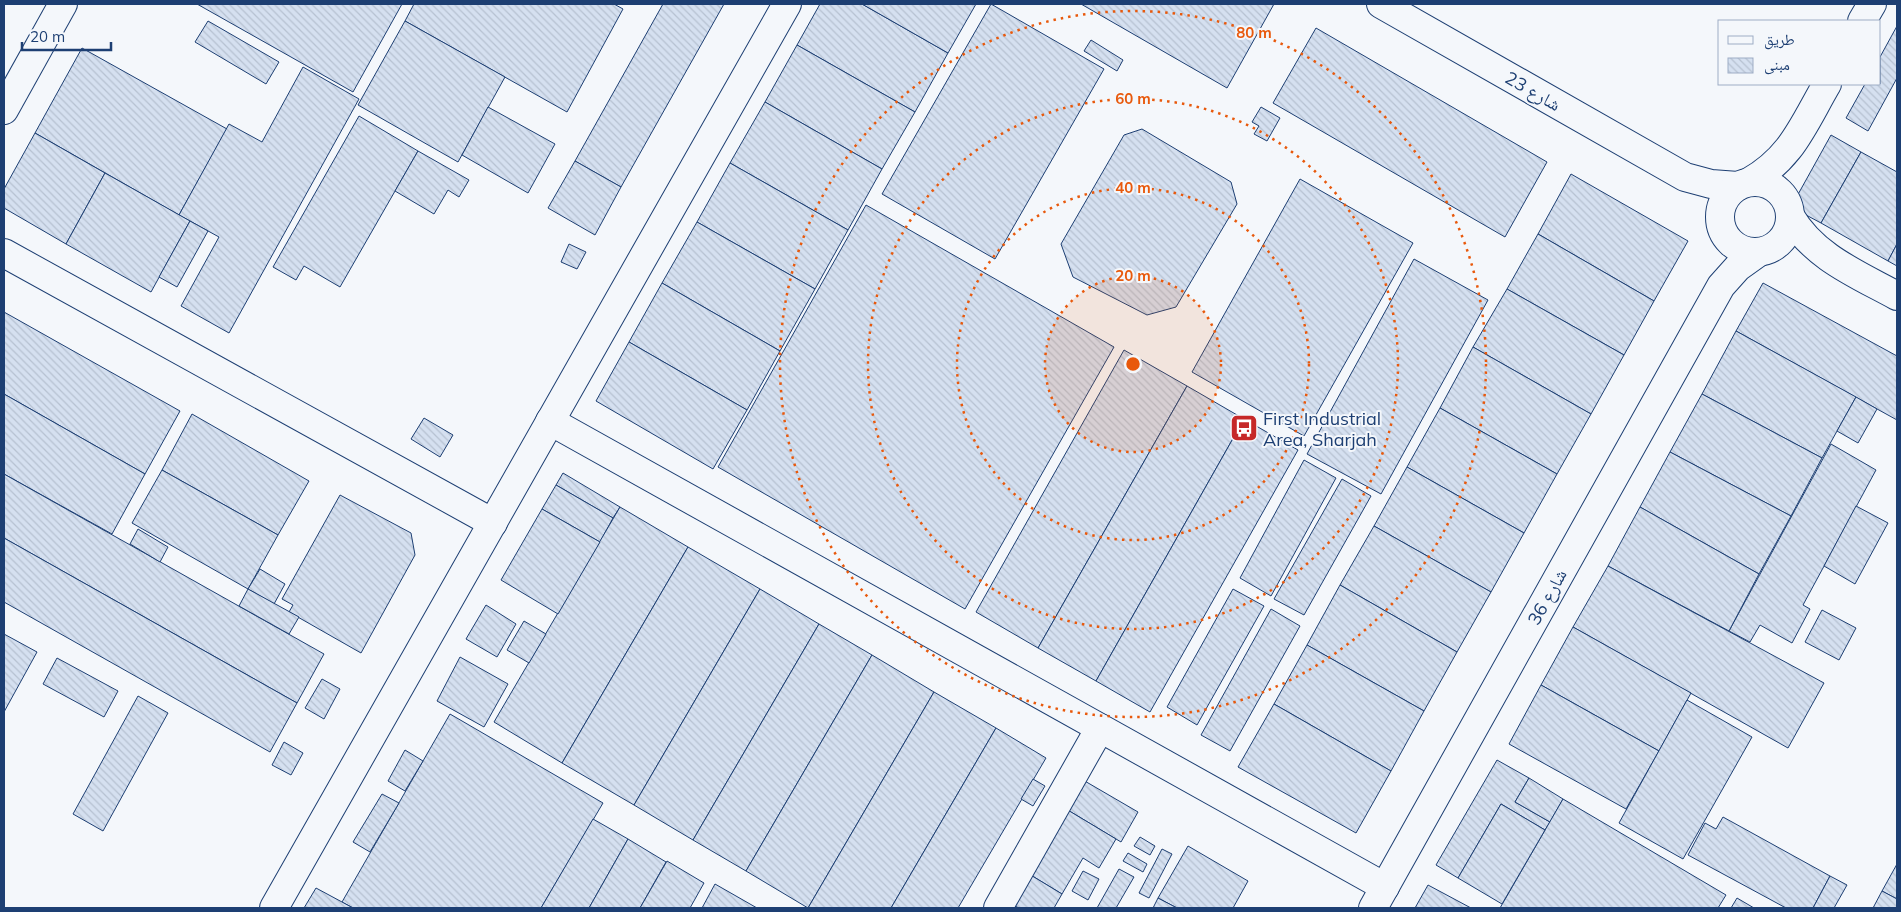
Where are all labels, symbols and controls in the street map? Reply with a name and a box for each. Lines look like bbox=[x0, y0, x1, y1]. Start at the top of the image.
scale bar bbox=[22, 20, 111, 52]
legend bbox=[1718, 20, 1881, 85]
text: 80 m bbox=[1236, 23, 1272, 42]
text: 20 m bbox=[30, 27, 65, 46]
text: طريق bbox=[1764, 30, 1795, 50]
text: مبنى bbox=[1764, 55, 1790, 75]
street label: شارع 23 bbox=[1501, 66, 1565, 116]
text: 60 m bbox=[1115, 89, 1151, 108]
text: 40 m bbox=[1115, 178, 1151, 197]
text: 20 m bbox=[1115, 266, 1151, 285]
centre of rings bbox=[1124, 355, 1142, 373]
place label: First Industrial Area, Sharjah bbox=[1263, 407, 1381, 451]
bus stop icon: First Industrial Area, Sharjah bbox=[1229, 413, 1259, 443]
street label: شارع 36 bbox=[1522, 565, 1572, 629]

